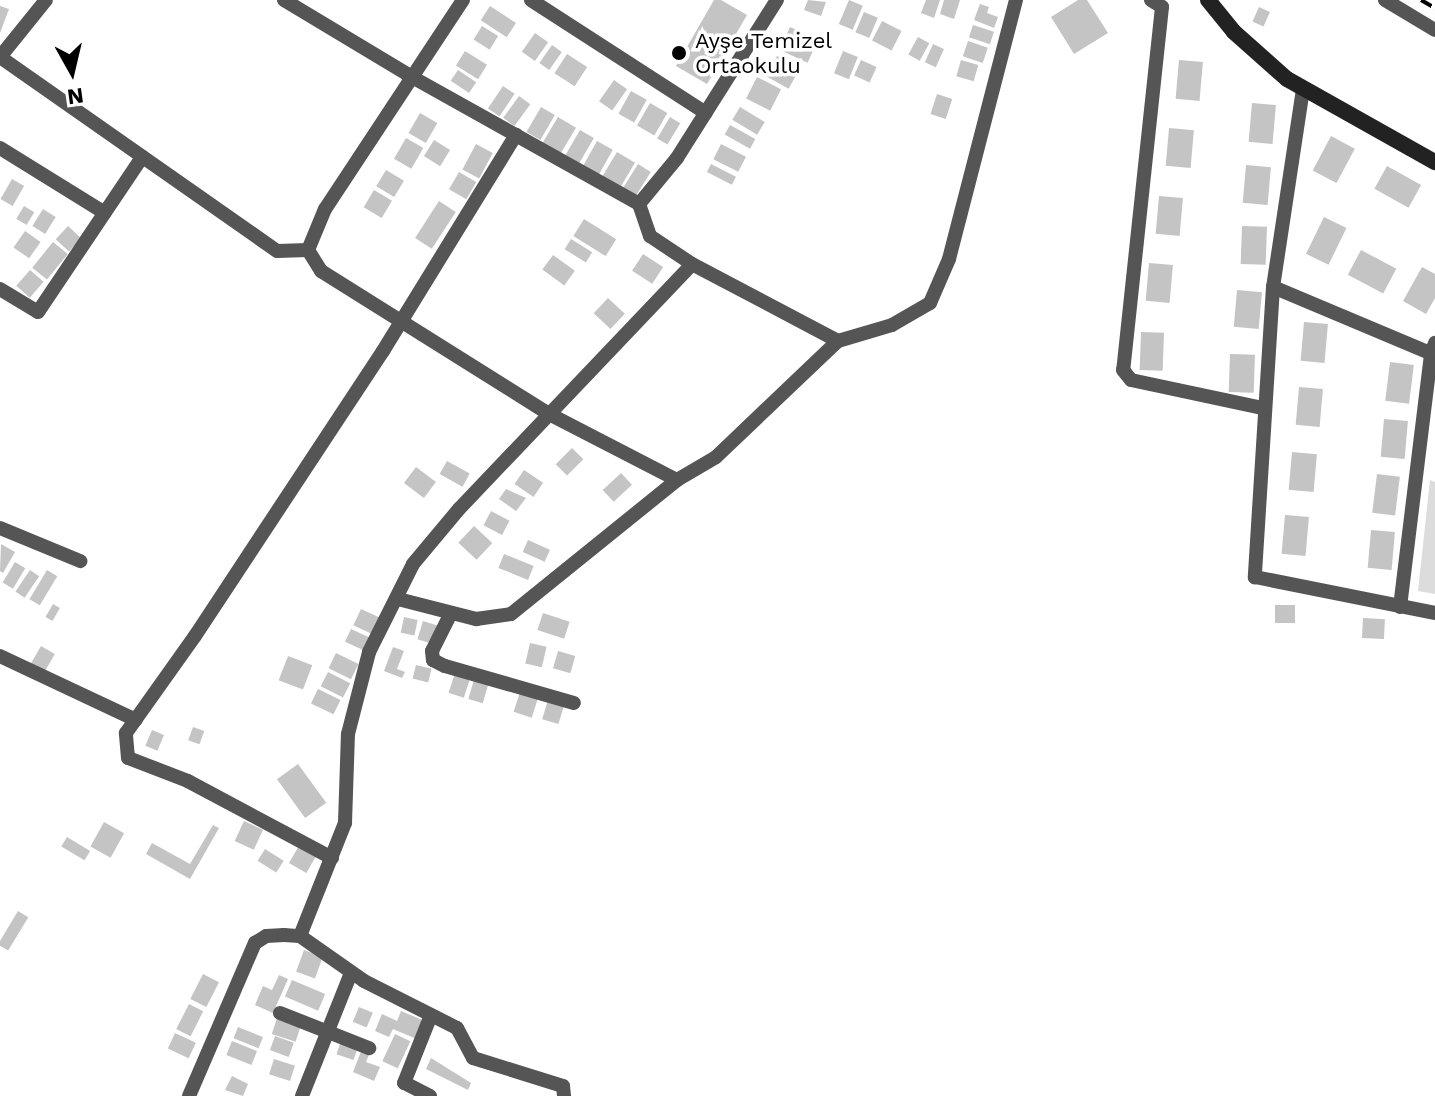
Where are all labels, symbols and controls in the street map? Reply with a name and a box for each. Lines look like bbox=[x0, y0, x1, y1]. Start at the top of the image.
place label: Ayşe Temizel Ortaokulu bbox=[695, 27, 833, 78]
north arrow bbox=[32, 32, 112, 112]
marker: Ayşe Temizel Ortaokulu bbox=[670, 44, 688, 62]
text: N bbox=[66, 83, 85, 110]

